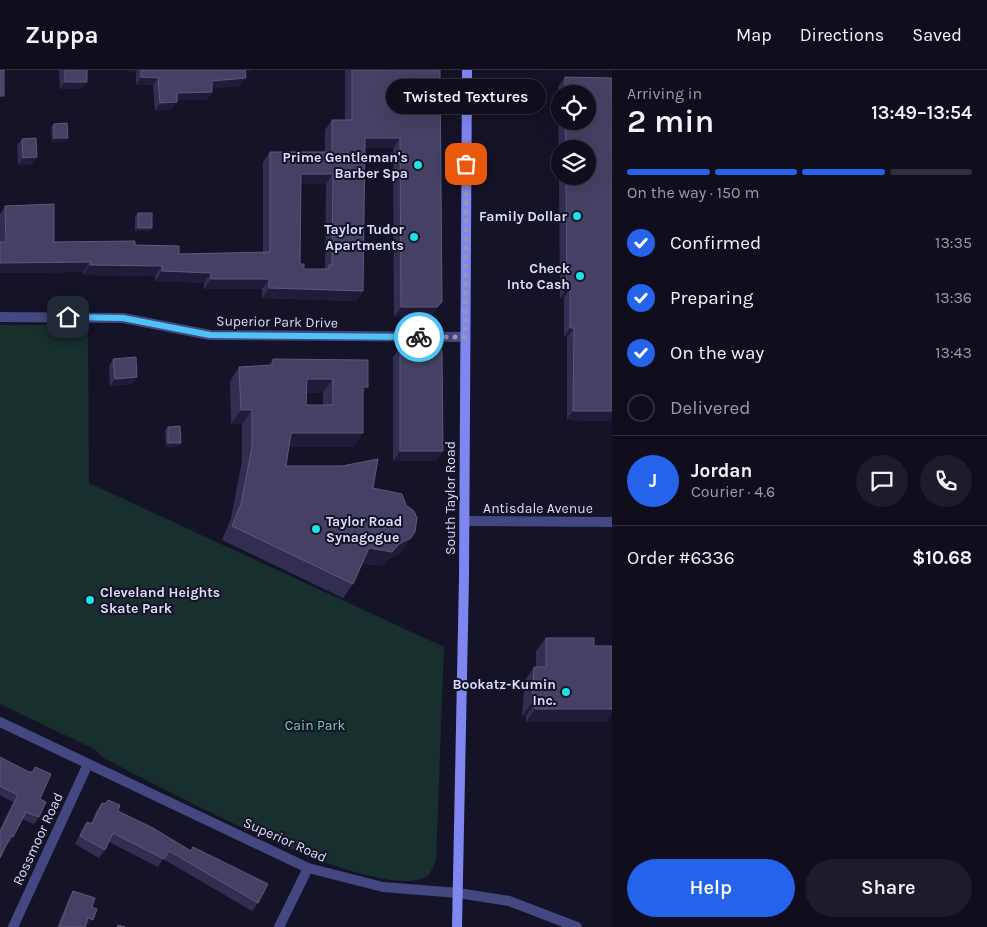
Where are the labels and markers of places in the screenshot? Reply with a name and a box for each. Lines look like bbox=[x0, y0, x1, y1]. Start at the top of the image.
callout: Twisted Textures bbox=[386, 79, 546, 114]
pin bbox=[445, 143, 487, 185]
place label: Prime Gentleman's Barber Spa bbox=[283, 149, 408, 182]
marker: Prime Gentleman's Barber Spa bbox=[412, 159, 424, 171]
place label: Family Dollar bbox=[479, 208, 568, 225]
marker: Family Dollar bbox=[571, 210, 583, 222]
place label: Taylor Tudor Apartments bbox=[324, 221, 404, 254]
marker: Taylor Tudor Apartments bbox=[408, 231, 420, 243]
place label: Check Into Cash bbox=[507, 260, 571, 293]
marker: Check Into Cash bbox=[574, 270, 586, 282]
pin bbox=[47, 296, 89, 338]
place label: Taylor Road Synagogue bbox=[326, 513, 402, 546]
marker: Taylor Road Synagogue bbox=[310, 523, 322, 535]
place label: Cleveland Heights Skate Park bbox=[100, 584, 220, 617]
marker: Cleveland Heights Skate Park bbox=[84, 594, 96, 606]
place label: Bookatz-Kumin Inc. bbox=[452, 676, 556, 709]
marker: Bookatz-Kumin Inc. bbox=[560, 686, 572, 698]

